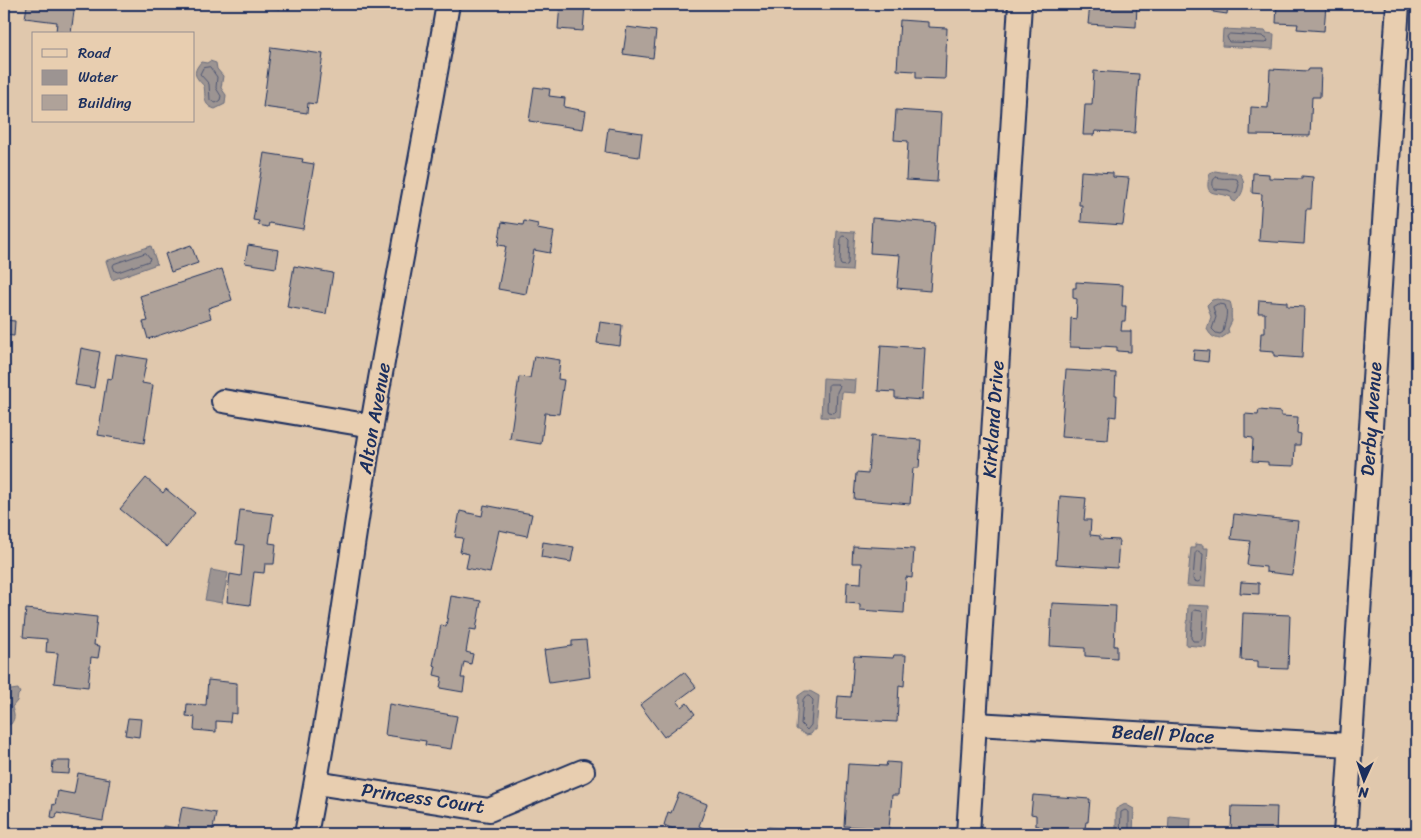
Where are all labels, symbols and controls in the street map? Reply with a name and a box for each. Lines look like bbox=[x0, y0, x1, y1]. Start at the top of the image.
legend bbox=[32, 32, 195, 122]
text: Road bbox=[78, 40, 111, 66]
text: Water bbox=[78, 64, 118, 90]
text: Building bbox=[78, 90, 132, 116]
street label: Kirkland Drive bbox=[972, 359, 1014, 479]
street label: Alton Avenue bbox=[348, 360, 400, 477]
street label: Derby Avenue bbox=[1351, 361, 1391, 477]
street label: Bedell Place bbox=[1111, 715, 1216, 753]
north arrow bbox=[1338, 756, 1388, 806]
street label: Princess Court bbox=[359, 773, 487, 823]
text: N bbox=[1358, 780, 1370, 805]

